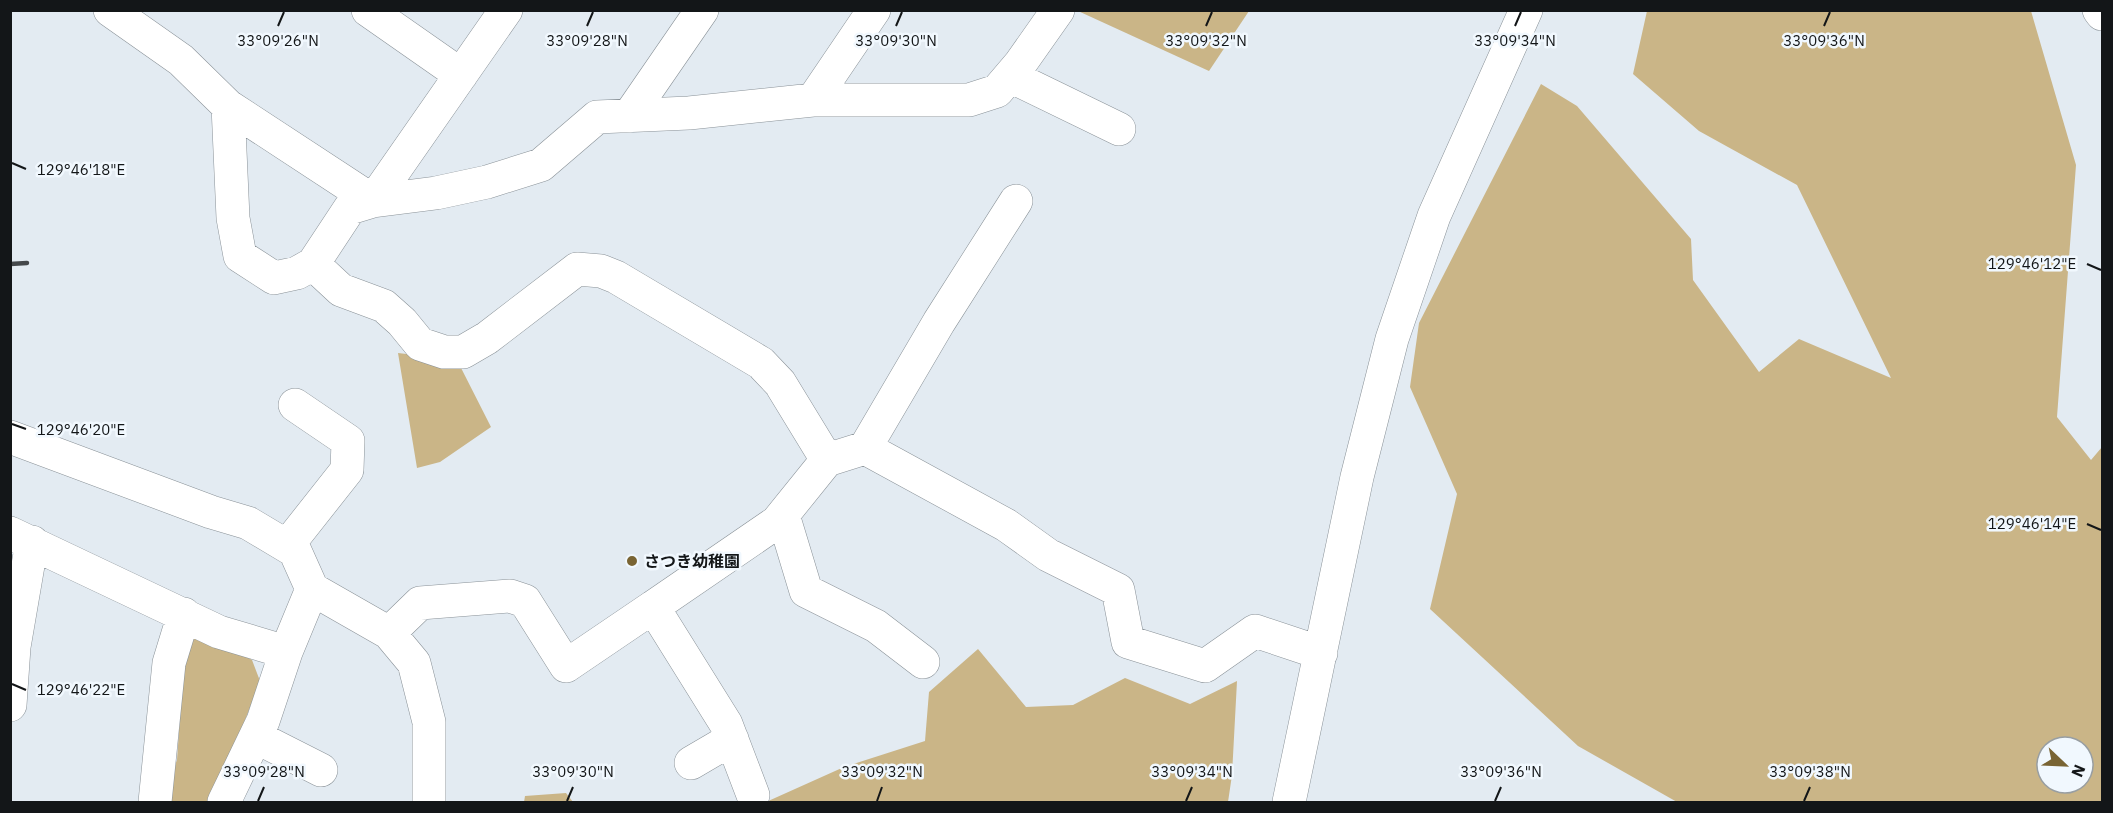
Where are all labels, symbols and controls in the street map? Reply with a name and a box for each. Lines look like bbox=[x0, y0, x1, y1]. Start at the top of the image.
text: 33°09'26"N bbox=[237, 31, 319, 50]
text: 33°09'28"N bbox=[546, 31, 628, 50]
text: 33°09'30"N bbox=[855, 31, 937, 50]
text: 33°09'32"N bbox=[1165, 31, 1247, 50]
text: 33°09'34"N bbox=[1474, 31, 1556, 50]
text: 33°09'36"N bbox=[1783, 31, 1865, 50]
text: 129°46'18"E bbox=[37, 160, 125, 179]
text: 129°46'12"E bbox=[1988, 254, 2076, 273]
text: 129°46'20"E bbox=[37, 420, 125, 439]
text: 129°46'14"E bbox=[1988, 514, 2076, 533]
place label: さつき幼稚園 bbox=[644, 551, 740, 571]
marker: さつき幼稚園 bbox=[625, 554, 639, 568]
text: 129°46'22"E bbox=[37, 680, 125, 699]
north arrow bbox=[2035, 735, 2095, 795]
text: 33°09'28"N bbox=[223, 762, 305, 781]
text: 33°09'30"N bbox=[532, 762, 614, 781]
text: 33°09'32"N bbox=[841, 762, 923, 781]
text: 33°09'34"N bbox=[1151, 762, 1233, 781]
text: 33°09'36"N bbox=[1460, 762, 1542, 781]
text: 33°09'38"N bbox=[1769, 762, 1851, 781]
text: N bbox=[2067, 762, 2090, 780]

